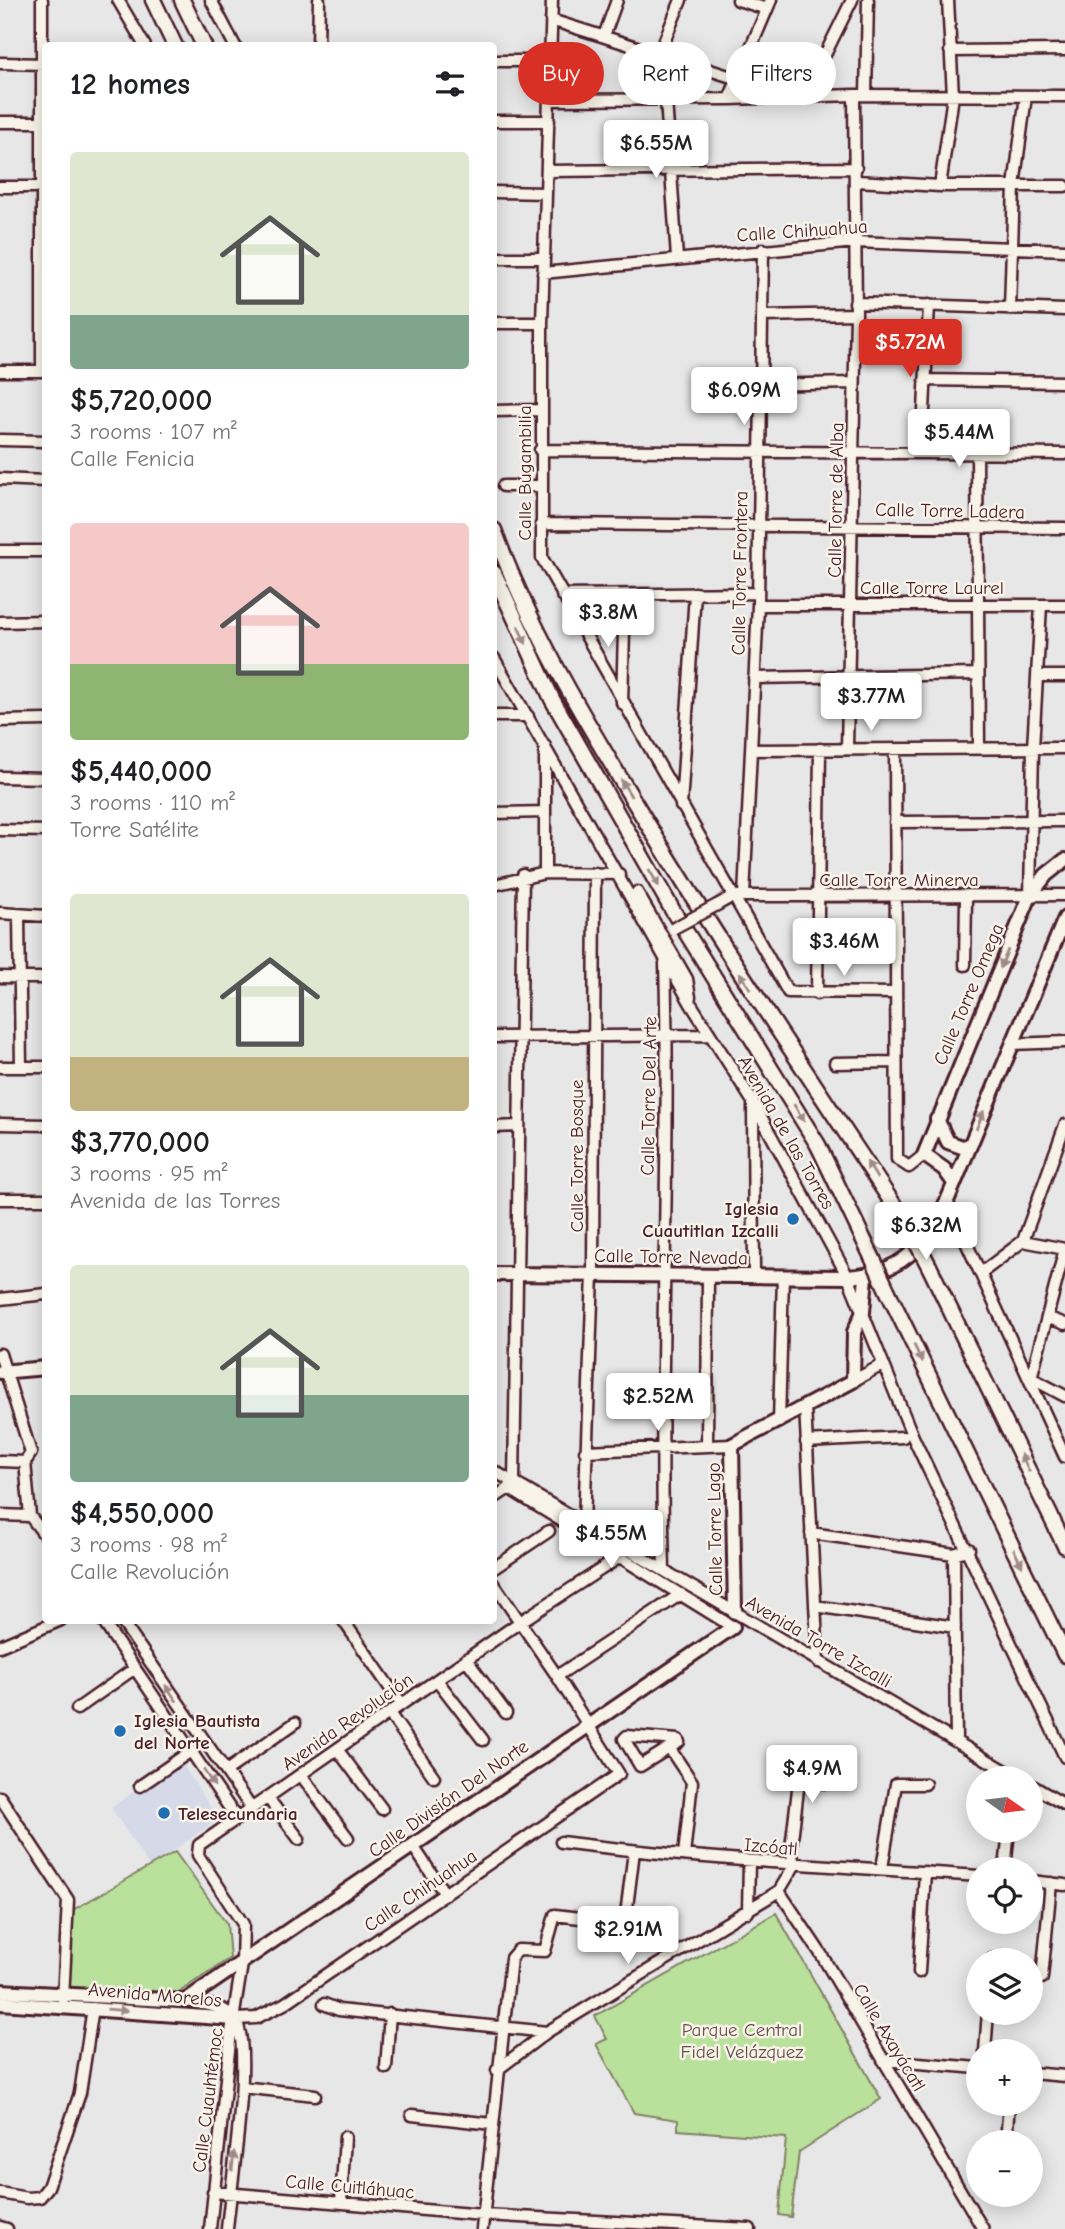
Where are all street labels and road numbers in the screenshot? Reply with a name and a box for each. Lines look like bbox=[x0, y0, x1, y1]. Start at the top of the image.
street label: Calle Chihuahua bbox=[736, 215, 868, 247]
street label: Calle Bugambilia bbox=[514, 405, 536, 541]
street label: Calle Torre de Alba bbox=[824, 422, 848, 578]
street label: Calle Torre Frontera bbox=[728, 491, 752, 655]
street label: Calle Torre Ladera bbox=[875, 499, 1025, 523]
street label: Calle Torre Laurel bbox=[860, 577, 1004, 599]
street label: Calle Torre Minerva bbox=[819, 869, 979, 891]
street label: Calle Torre Omega bbox=[929, 920, 1009, 1069]
street label: Calle Torre Del Arte bbox=[637, 1016, 661, 1176]
street label: Avenida de las Torres bbox=[733, 1052, 839, 1213]
street label: Calle Torre Bosque bbox=[566, 1079, 588, 1233]
street label: Calle Torre Nevada bbox=[594, 1245, 748, 1269]
street label: Calle Torre Lago bbox=[703, 1462, 727, 1596]
street label: Avenida Torre Izcalli bbox=[742, 1591, 895, 1693]
street label: Avenida Revolución bbox=[278, 1668, 417, 1775]
street label: Calle División Del Norte bbox=[365, 1735, 533, 1862]
street label: Izcóatl bbox=[743, 1834, 799, 1860]
street label: Calle Chihuahua bbox=[360, 1845, 481, 1937]
street label: Avenida Morelos bbox=[87, 1978, 223, 2012]
street label: Calle Axayácatl bbox=[848, 1980, 930, 2095]
street label: Calle Cuauhtémoc bbox=[188, 2026, 228, 2174]
street label: Calle Cuitláhuac bbox=[284, 2170, 415, 2204]

